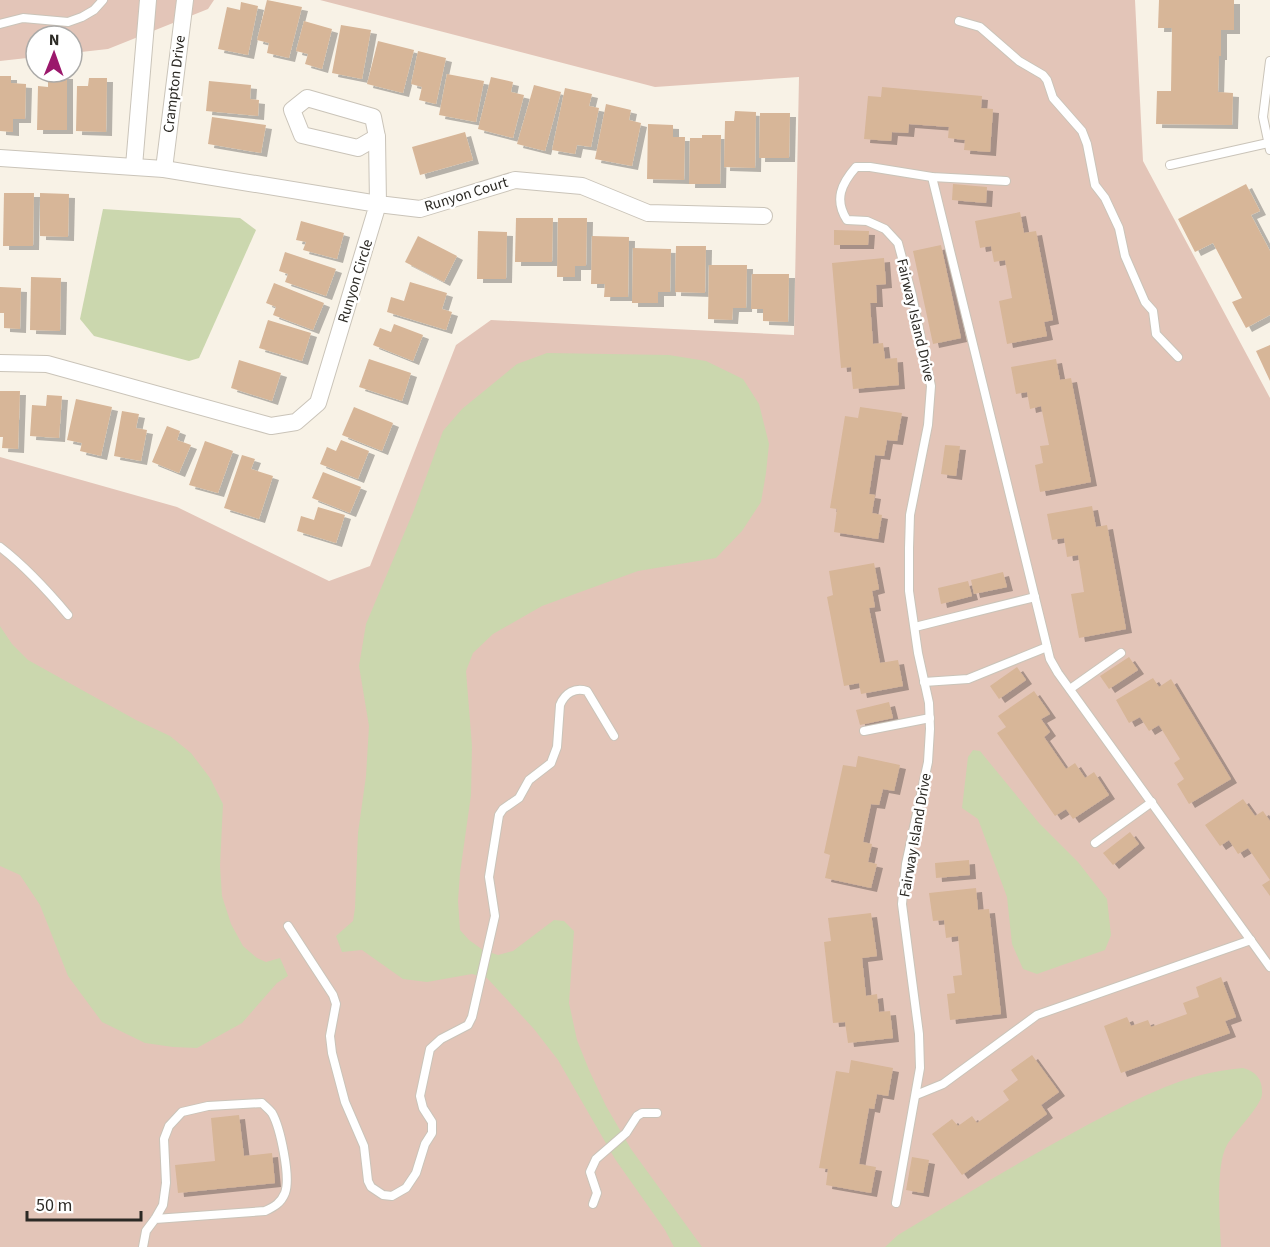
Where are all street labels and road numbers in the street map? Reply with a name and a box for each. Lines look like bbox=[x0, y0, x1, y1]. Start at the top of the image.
street label: Crampton Drive bbox=[158, 34, 191, 134]
street label: Runyon Court bbox=[422, 172, 510, 217]
street label: Runyon Circle bbox=[333, 237, 378, 326]
street label: Fairway Island Drive bbox=[891, 257, 940, 384]
street label: Fairway Island Drive bbox=[894, 771, 937, 899]

